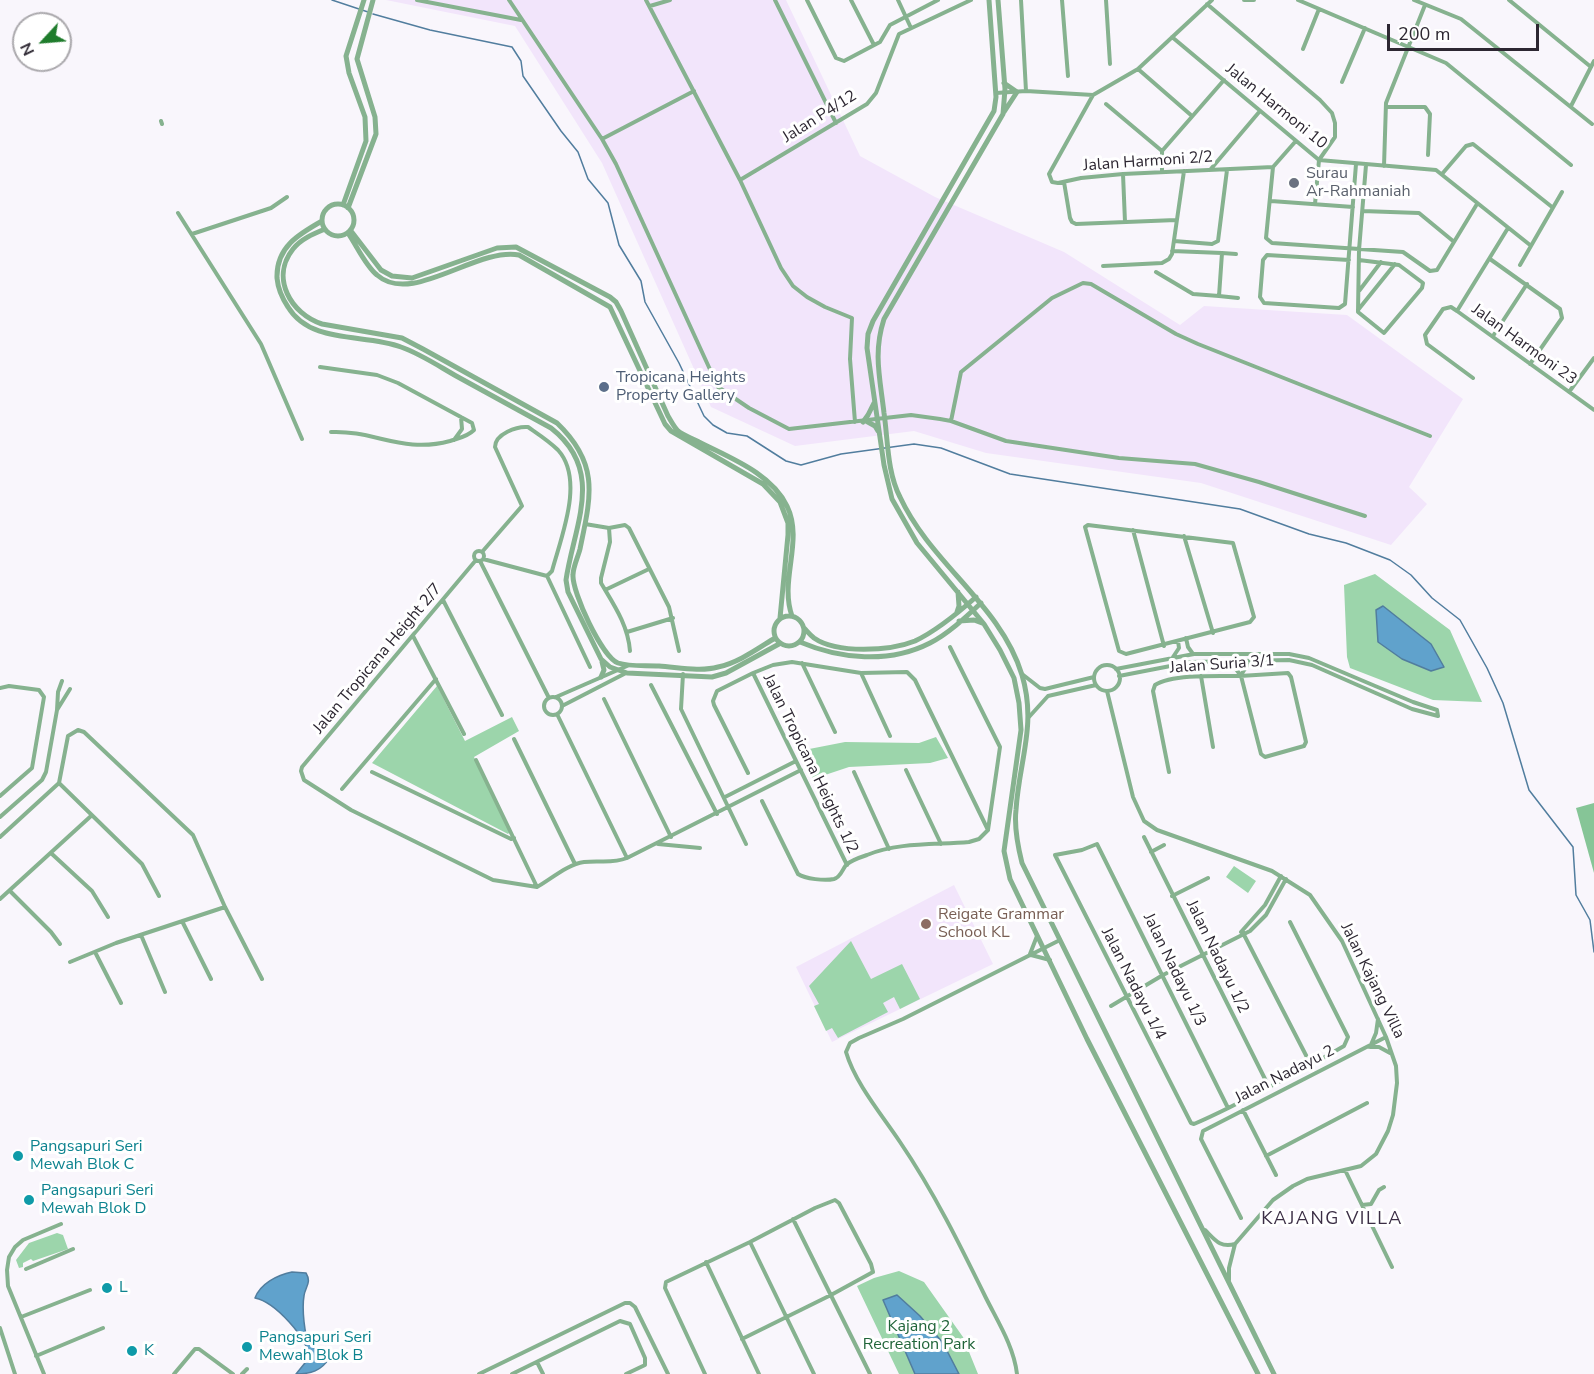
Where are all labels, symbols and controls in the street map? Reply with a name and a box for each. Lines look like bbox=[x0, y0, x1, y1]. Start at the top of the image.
north arrow bbox=[12, 12, 72, 72]
scale bar bbox=[1390, 12, 1542, 50]
text: 200 m bbox=[1398, 22, 1450, 46]
text: N bbox=[15, 39, 40, 59]
street label: Jalan Harmoni 10 bbox=[1221, 60, 1331, 154]
street label: Jalan P4/12 bbox=[779, 87, 861, 147]
street label: Jalan Harmoni 2/2 bbox=[1083, 148, 1213, 176]
place label: Surau Ar-Rahmaniah bbox=[1306, 164, 1411, 202]
marker: Surau Ar-Rahmaniah bbox=[1287, 176, 1301, 190]
street label: Jalan Harmoni 23 bbox=[1468, 300, 1580, 390]
place label: Tropicana Heights Property Gallery bbox=[616, 368, 746, 406]
marker: Tropicana Heights Property Gallery bbox=[597, 380, 611, 394]
street label: Jalan Tropicana Height 2/7 bbox=[310, 580, 446, 738]
street label: Jalan Suria 3/1 bbox=[1169, 652, 1275, 678]
street label: Jalan Tropicana Heights 1/2 bbox=[758, 671, 862, 857]
street label: Jalan Nadayu 1/2 bbox=[1181, 897, 1253, 1017]
place label: Reigate Grammar School KL bbox=[938, 905, 1064, 943]
street label: Jalan Nadayu 1/3 bbox=[1138, 910, 1210, 1030]
marker: Reigate Grammar School KL bbox=[919, 917, 933, 931]
street label: Jalan Kajang Villa bbox=[1336, 920, 1408, 1042]
street label: Jalan Nadayu 1/4 bbox=[1096, 925, 1170, 1043]
street label: Jalan Nadayu 2 bbox=[1232, 1042, 1338, 1108]
place label: Pangsapuri Seri Mewah Blok C bbox=[30, 1137, 143, 1175]
marker: Pangsapuri Seri Mewah Blok C bbox=[11, 1149, 25, 1163]
place label: Pangsapuri Seri Mewah Blok D bbox=[41, 1181, 154, 1219]
marker: Pangsapuri Seri Mewah Blok D bbox=[22, 1193, 36, 1207]
district label: KAJANG VILLA bbox=[1261, 1209, 1403, 1231]
place label: L bbox=[119, 1278, 128, 1298]
marker: L bbox=[100, 1281, 114, 1295]
park label: Kajang 2 Recreation Park bbox=[863, 1317, 975, 1355]
place label: Pangsapuri Seri Mewah Blok B bbox=[259, 1328, 372, 1366]
marker: Pangsapuri Seri Mewah Blok B bbox=[240, 1340, 254, 1354]
place label: K bbox=[144, 1341, 154, 1361]
marker: K bbox=[125, 1344, 139, 1358]

